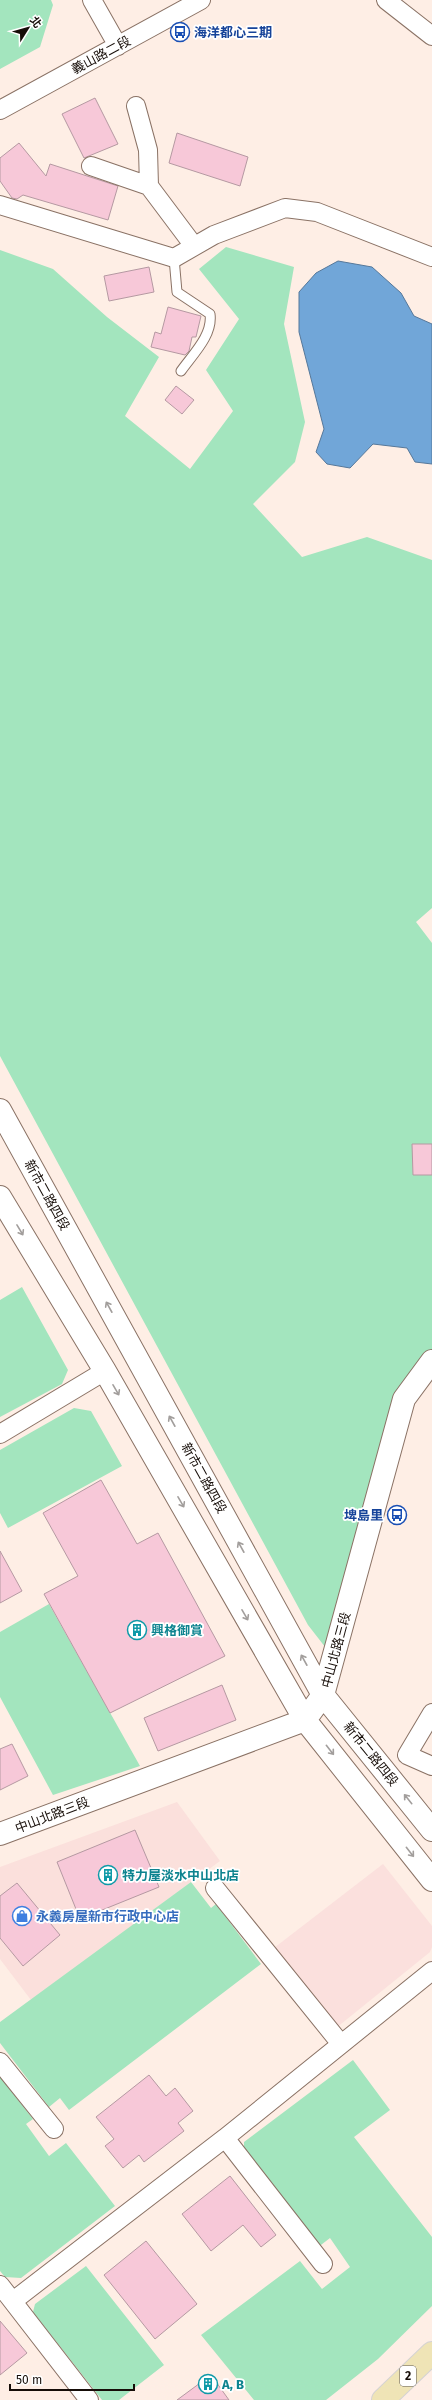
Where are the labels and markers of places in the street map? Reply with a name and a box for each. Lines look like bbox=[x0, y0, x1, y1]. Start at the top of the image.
bus stop icon: 海洋都心三期 bbox=[169, 21, 191, 43]
place label: 海洋都心三期 bbox=[194, 25, 272, 40]
bus stop icon: 埤島里 bbox=[386, 1504, 408, 1526]
place label: 埤島里 bbox=[344, 1508, 383, 1523]
building icon: 興格御賞 bbox=[126, 1619, 148, 1641]
place label: 興格御賞 bbox=[151, 1623, 203, 1638]
building icon: 特力屋淡水中山北店 bbox=[97, 1864, 119, 1886]
place label: 特力屋淡水中山北店 bbox=[122, 1868, 239, 1883]
shop icon: 永義房屋新市行政中心店 bbox=[11, 1905, 33, 1927]
place label: 永義房屋新市行政中心店 bbox=[36, 1909, 179, 1924]
building icon: A, B bbox=[197, 2373, 219, 2395]
place label: A, B bbox=[221, 2377, 244, 2392]

